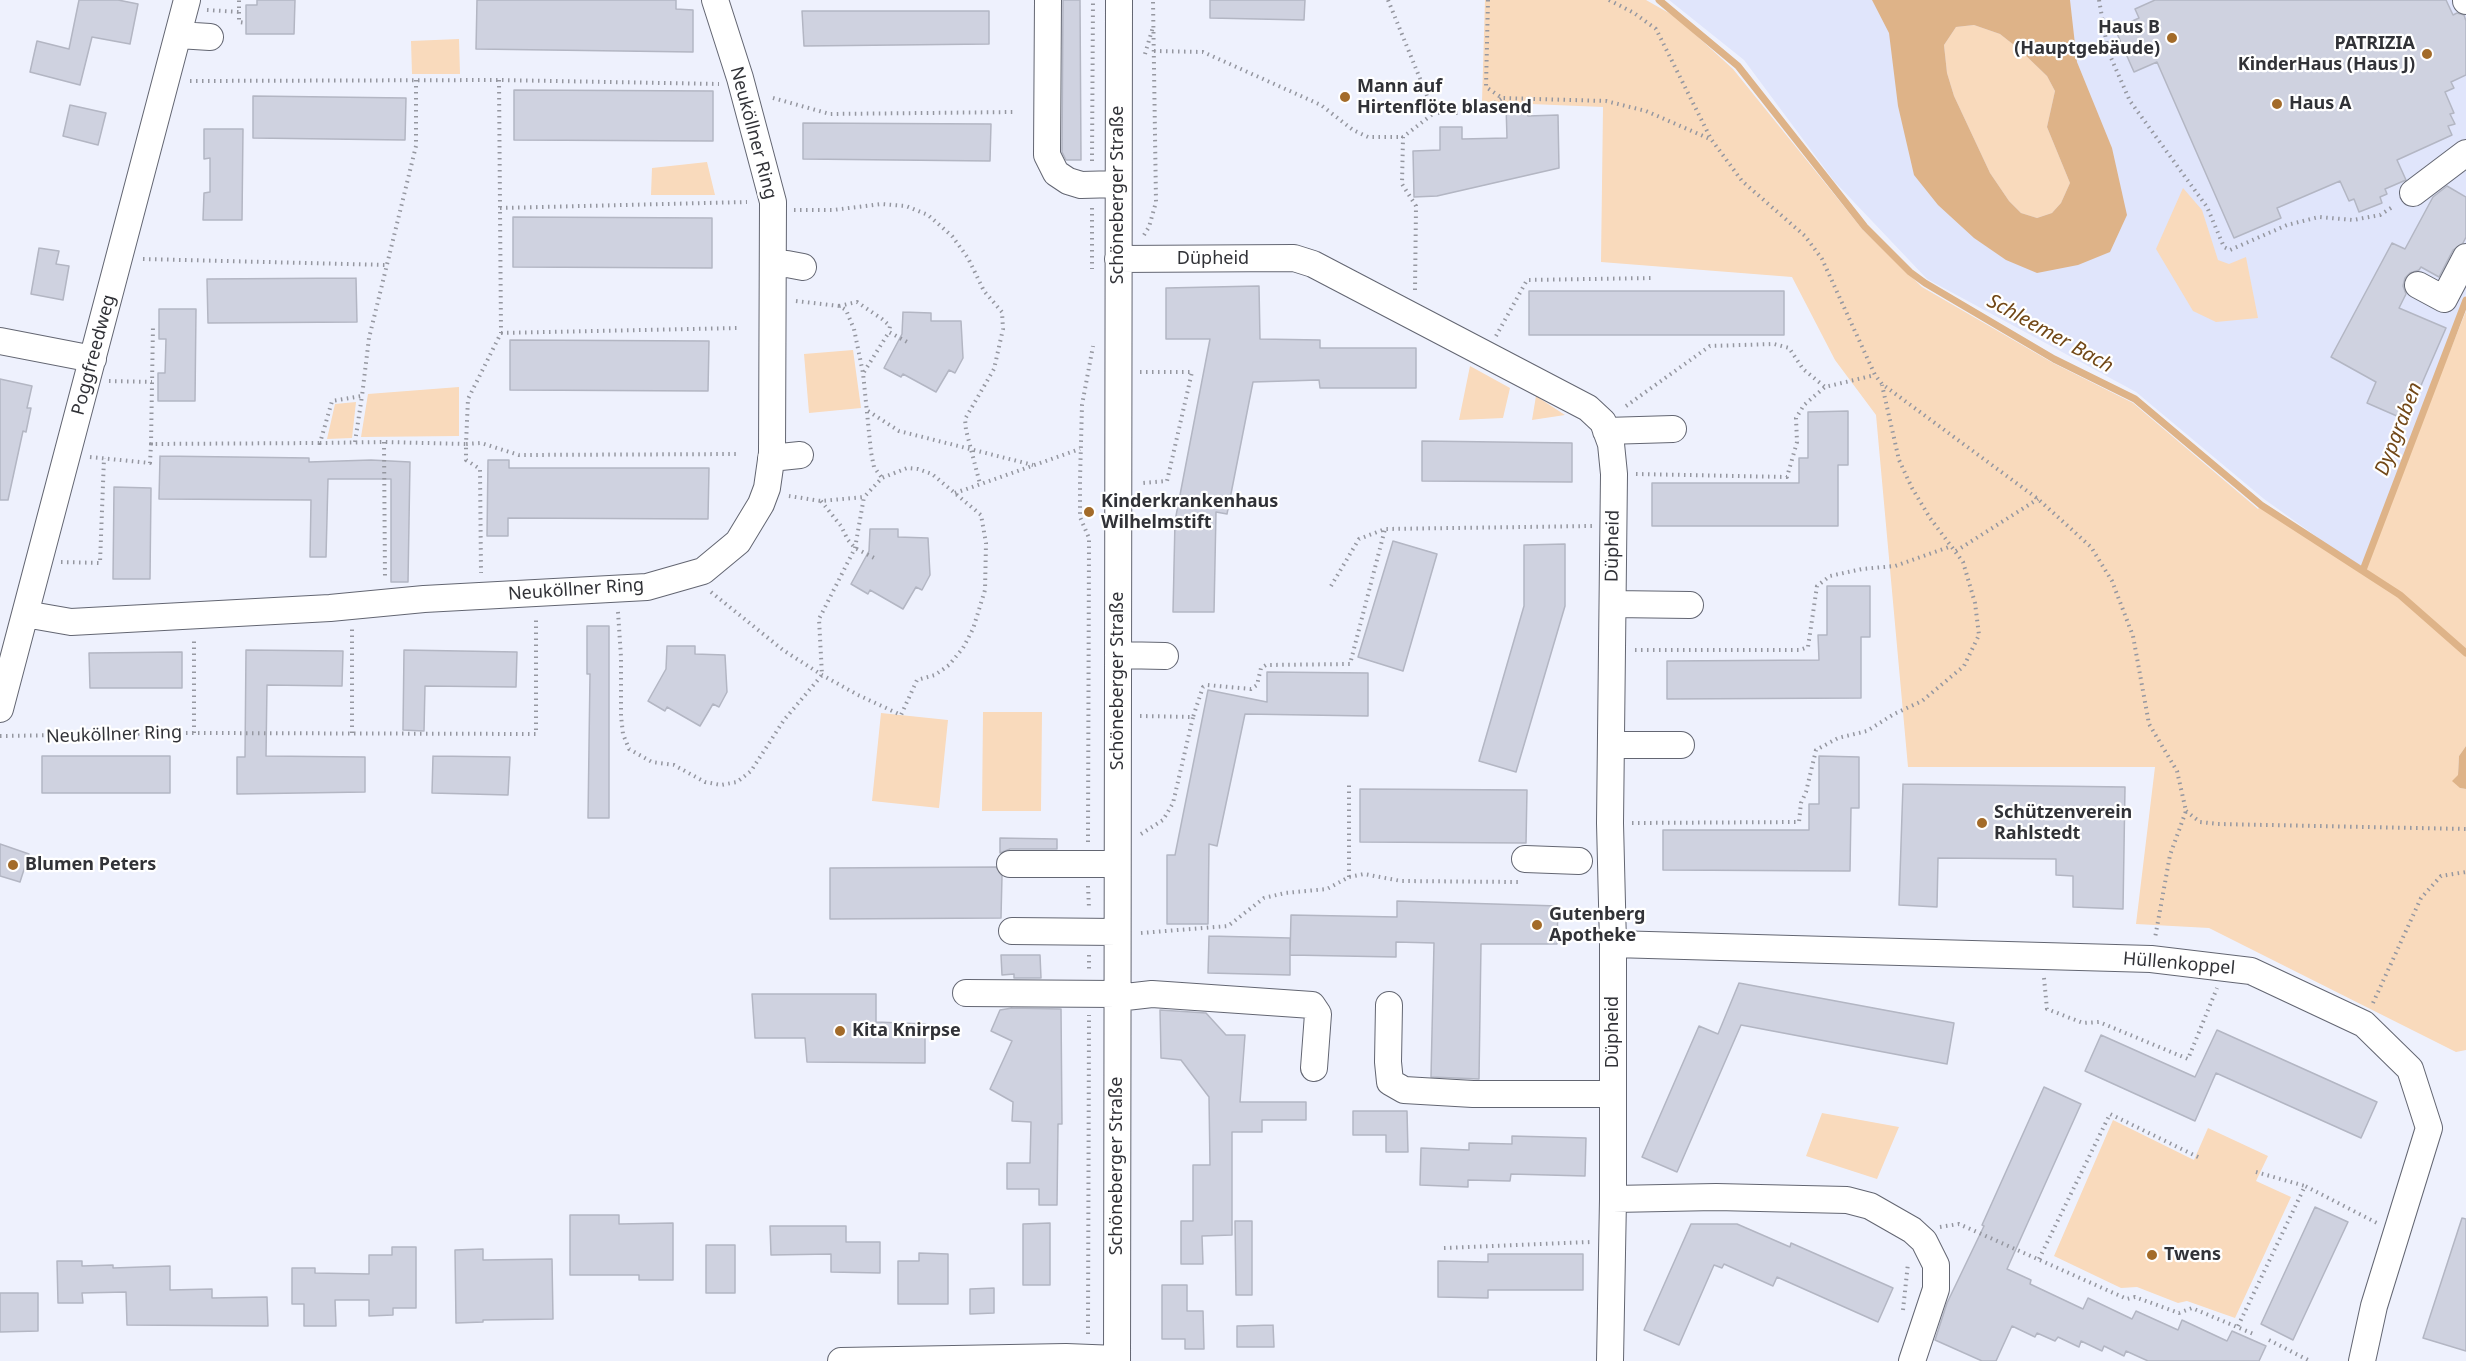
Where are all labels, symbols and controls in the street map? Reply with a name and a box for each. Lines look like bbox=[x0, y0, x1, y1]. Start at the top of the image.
place label: Haus B (Hauptgebäude) bbox=[2014, 17, 2160, 60]
marker: Haus B (Hauptgebäude) bbox=[2165, 31, 2179, 45]
place label: PATRIZIA KinderHaus (Haus J) bbox=[2238, 33, 2415, 76]
marker: PATRIZIA KinderHaus (Haus J) bbox=[2420, 47, 2434, 61]
street label: Neuköllner Ring bbox=[725, 64, 781, 202]
place label: Mann auf Hirtenflöte blasend bbox=[1357, 76, 1532, 118]
marker: Mann auf Hirtenflöte blasend bbox=[1338, 90, 1352, 104]
place label: Haus A bbox=[2289, 93, 2351, 115]
marker: Haus A bbox=[2270, 97, 2284, 111]
street label: Schöneberger Straße bbox=[1107, 106, 1129, 284]
street label: Düpheid bbox=[1177, 248, 1249, 270]
water label: Schleemer Bach bbox=[1983, 289, 2117, 379]
street label: Poggfreedweg bbox=[68, 292, 120, 418]
water label: Dypgraben bbox=[2370, 379, 2428, 479]
place label: Kinderkrankenhaus Wilhelmstift bbox=[1101, 491, 1278, 534]
marker: Kinderkrankenhaus Wilhelmstift bbox=[1082, 505, 1096, 519]
street label: Düpheid bbox=[1602, 510, 1624, 582]
street label: Neuköllner Ring bbox=[507, 574, 645, 606]
street label: Schöneberger Straße bbox=[1107, 592, 1129, 770]
street label: Neuköllner Ring bbox=[46, 722, 182, 748]
place label: Schützenverein Rahlstedt bbox=[1994, 802, 2132, 844]
marker: Schützenverein Rahlstedt bbox=[1975, 816, 1989, 830]
place label: Blumen Peters bbox=[25, 854, 156, 876]
marker: Blumen Peters bbox=[6, 858, 20, 872]
place label: Gutenberg Apotheke bbox=[1549, 904, 1645, 946]
marker: Gutenberg Apotheke bbox=[1530, 918, 1544, 932]
street label: Hüllenkoppel bbox=[2122, 948, 2236, 980]
street label: Düpheid bbox=[1602, 996, 1624, 1068]
place label: Kita Knirpse bbox=[852, 1020, 961, 1042]
marker: Kita Knirpse bbox=[833, 1024, 847, 1038]
street label: Schöneberger Straße bbox=[1106, 1077, 1128, 1255]
place label: Twens bbox=[2164, 1244, 2221, 1266]
marker: Twens bbox=[2145, 1248, 2159, 1262]

